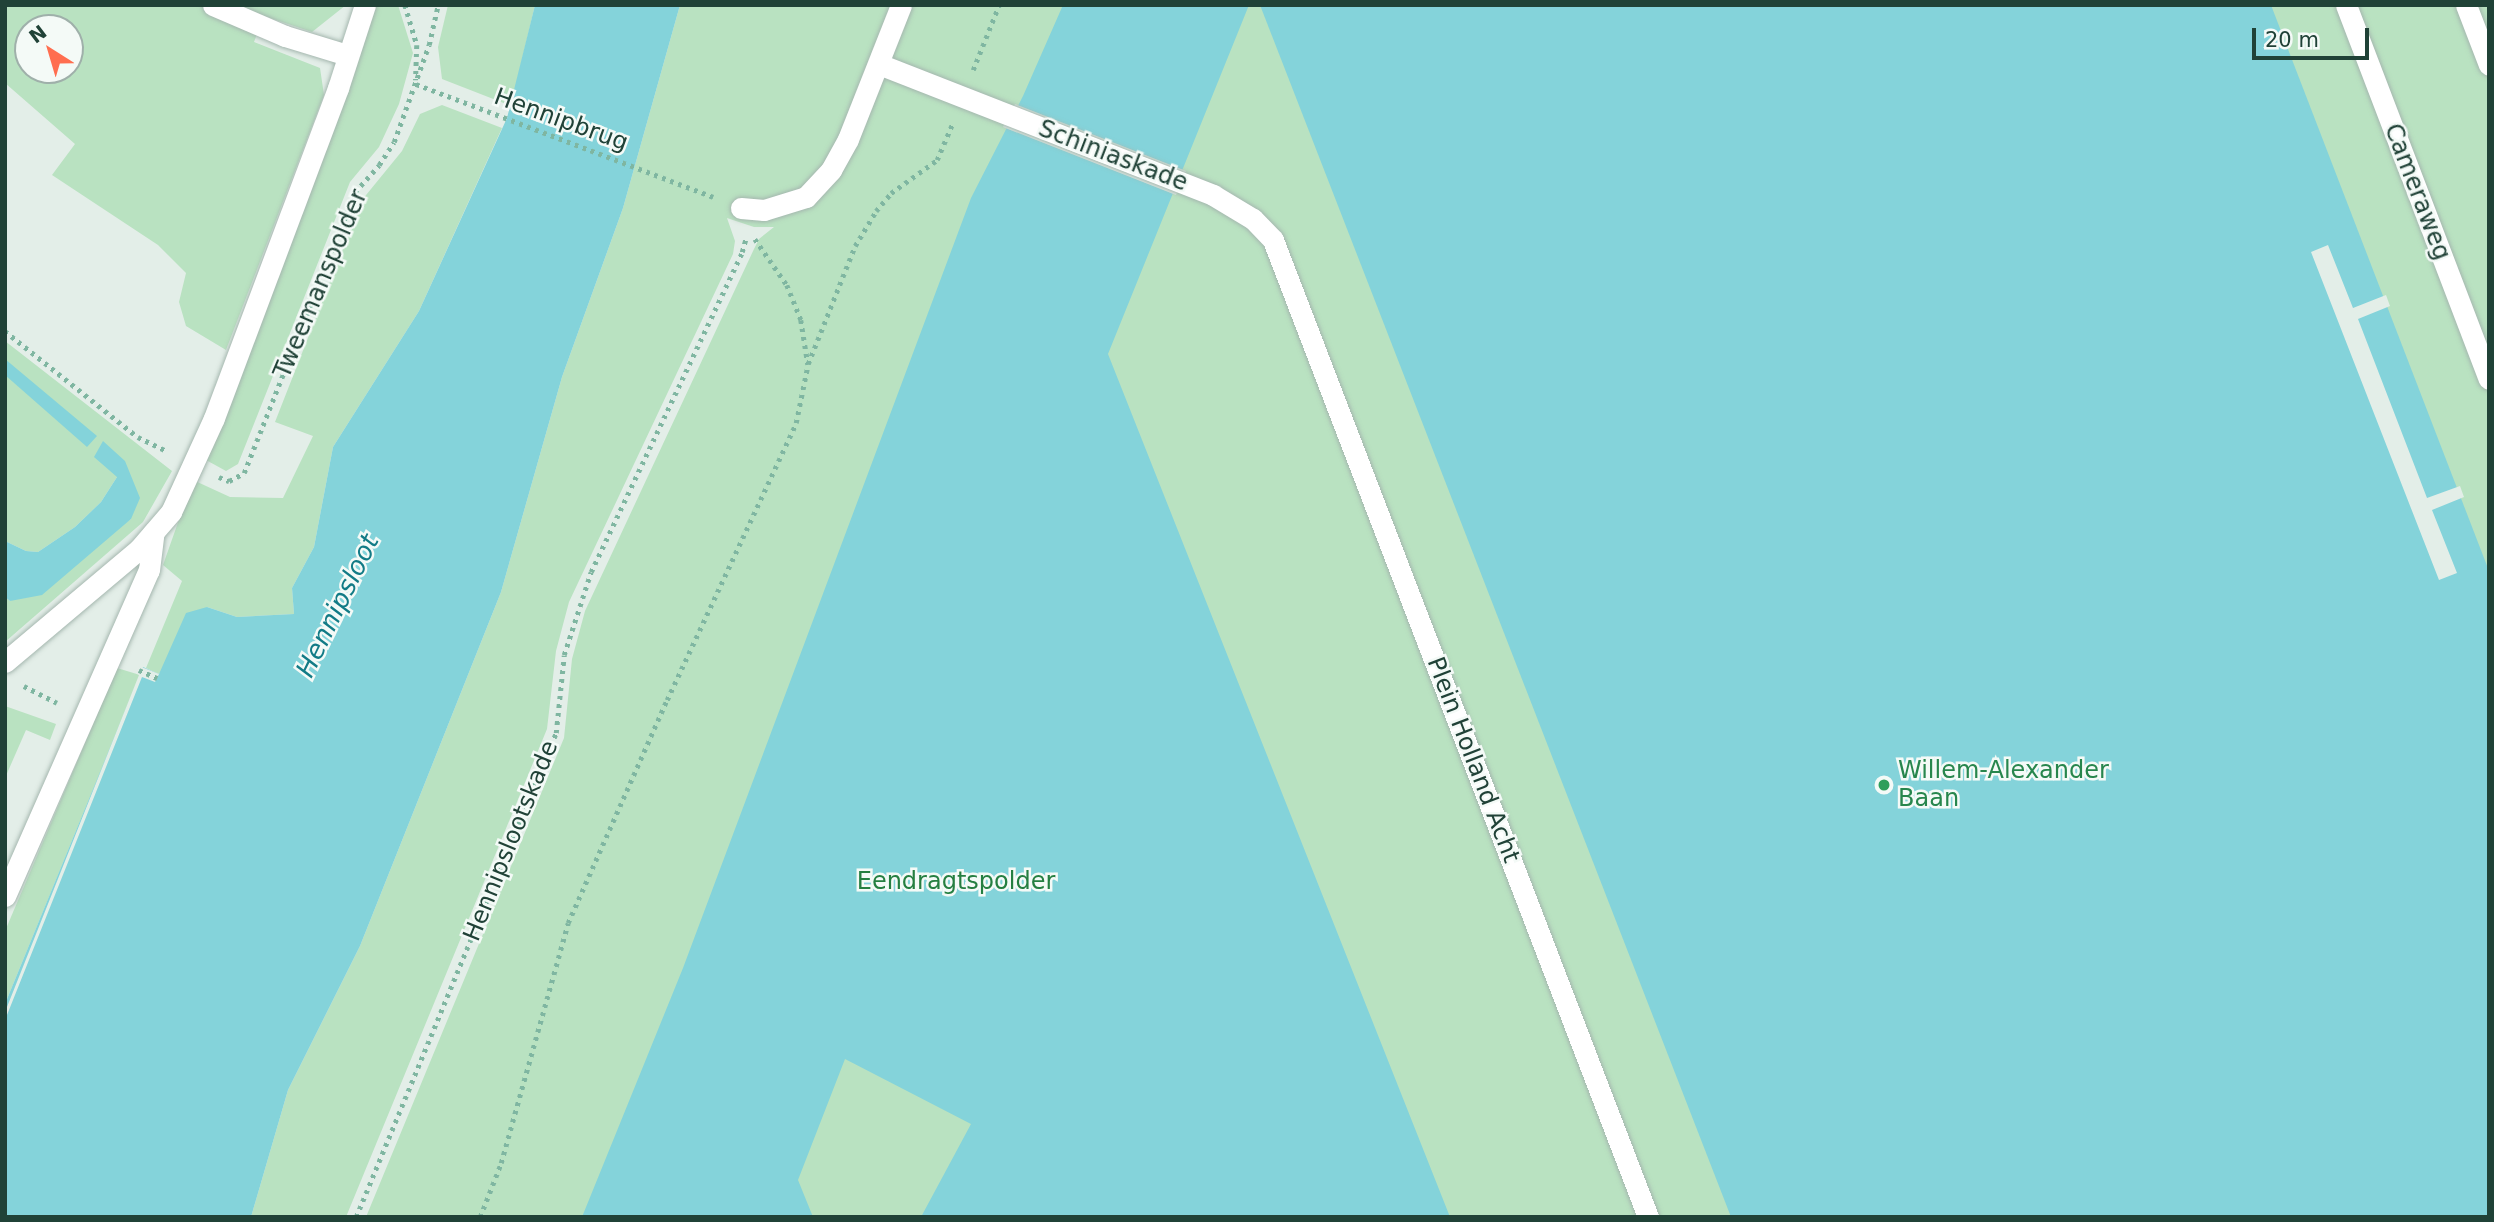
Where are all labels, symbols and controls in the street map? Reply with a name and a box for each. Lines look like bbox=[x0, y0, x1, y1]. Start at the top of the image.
north arrow bbox=[14, 14, 84, 84]
scale bar bbox=[2256, 14, 2373, 58]
text: N bbox=[25, 20, 51, 47]
text: 20 m bbox=[2265, 28, 2319, 52]
street label: Hennipbrug bbox=[490, 82, 632, 158]
street label: Schiniaskade bbox=[1034, 114, 1192, 198]
street label: Cameraweg bbox=[2378, 120, 2456, 264]
street label: Tweemanspolder bbox=[268, 185, 374, 383]
water label: Hennipsloot bbox=[290, 530, 386, 682]
street label: Plein Holland Acht bbox=[1420, 653, 1526, 867]
street label: Hennipslootskade bbox=[458, 737, 564, 945]
place label: Willem-Alexander Baan bbox=[1898, 757, 2109, 813]
marker: Willem-Alexander Baan bbox=[1876, 777, 1892, 793]
park label: Eendragtspolder bbox=[857, 868, 1055, 896]

